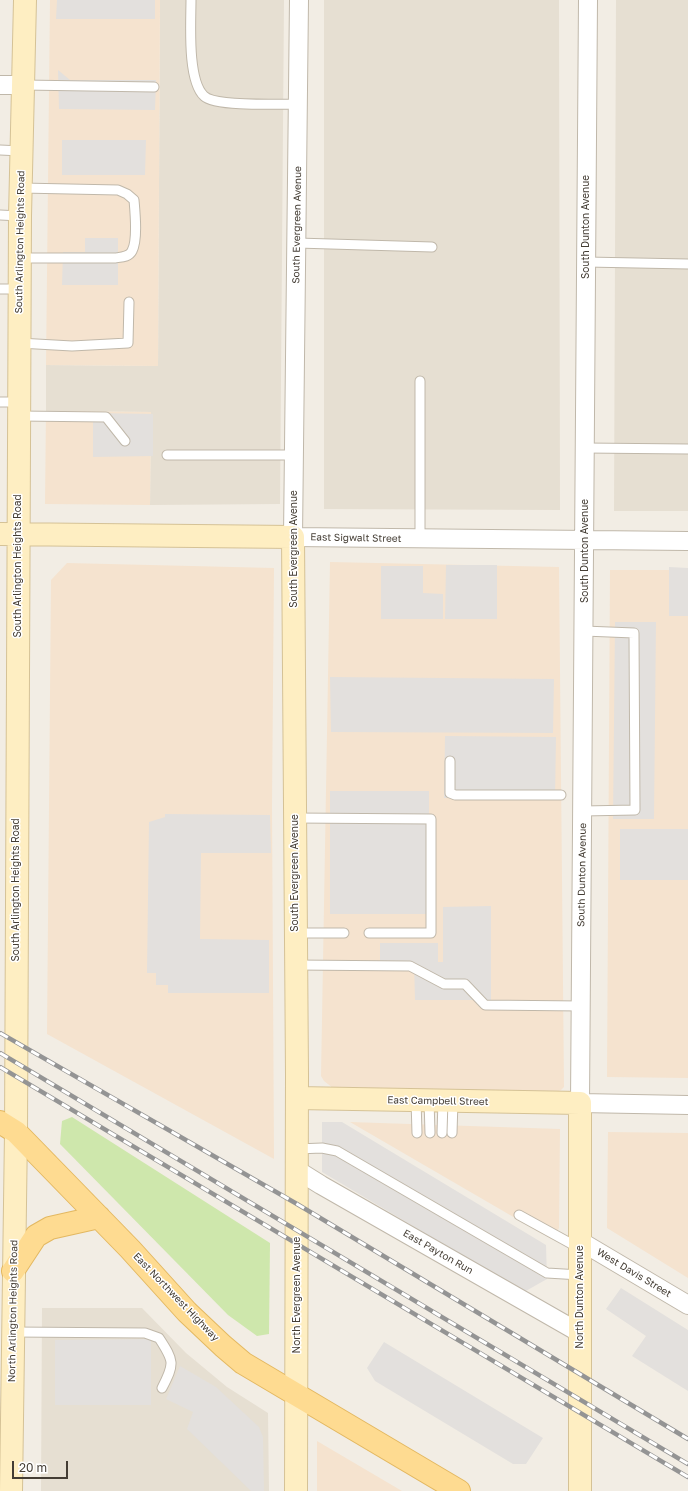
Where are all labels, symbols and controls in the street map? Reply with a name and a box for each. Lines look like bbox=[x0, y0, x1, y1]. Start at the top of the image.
street label: South Evergreen Avenue bbox=[290, 166, 304, 284]
street label: South Arlington Heights Road bbox=[13, 170, 27, 314]
street label: South Dunton Avenue bbox=[580, 175, 592, 279]
street label: South Evergreen Avenue bbox=[288, 490, 300, 608]
street label: South Arlington Heights Road bbox=[12, 494, 24, 638]
street label: South Dunton Avenue bbox=[579, 499, 591, 603]
street label: East Sigwalt Street bbox=[310, 531, 402, 545]
street label: South Evergreen Avenue bbox=[289, 814, 301, 932]
street label: South Arlington Heights Road bbox=[10, 818, 22, 962]
street label: South Dunton Avenue bbox=[575, 823, 589, 927]
street label: East Campbell Street bbox=[387, 1094, 489, 1108]
street label: East Payton Run bbox=[401, 1227, 475, 1277]
street label: North Evergreen Avenue bbox=[291, 1237, 303, 1353]
street label: North Arlington Heights Road bbox=[6, 1240, 20, 1382]
street label: North Dunton Avenue bbox=[574, 1245, 586, 1349]
street label: West Davis Street bbox=[595, 1246, 673, 1300]
street label: East Northwest Highway bbox=[131, 1250, 221, 1344]
scale bar bbox=[14, 1453, 70, 1479]
text: 20 m bbox=[19, 1460, 47, 1475]

